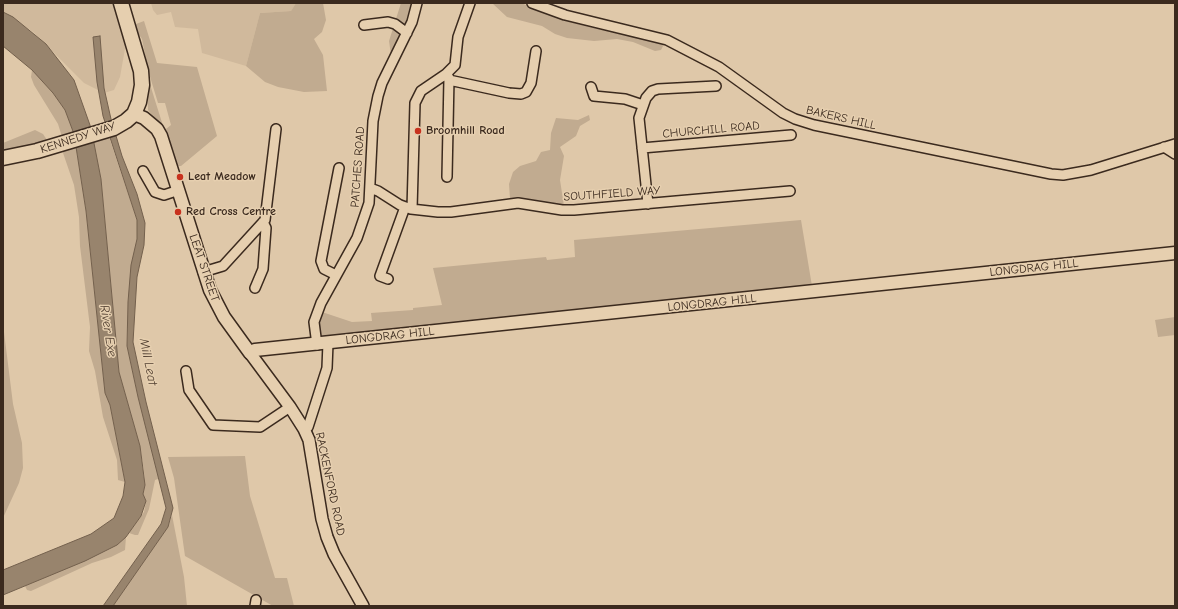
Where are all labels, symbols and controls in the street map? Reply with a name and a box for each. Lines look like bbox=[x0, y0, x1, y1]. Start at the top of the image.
street label: BAKERS HILL bbox=[805, 103, 877, 133]
street label: KENNEDY WAY bbox=[38, 119, 118, 157]
street label: CHURCHILL ROAD bbox=[662, 119, 760, 141]
place label: Broomhill Road bbox=[426, 124, 505, 138]
street label: PATCHES ROAD bbox=[348, 126, 368, 208]
marker: Broomhill Road bbox=[413, 126, 423, 136]
place label: Leat Meadow bbox=[188, 170, 256, 184]
marker: Leat Meadow bbox=[175, 172, 185, 182]
street label: SOUTHFIELD WAY bbox=[563, 183, 661, 205]
place label: Red Cross Centre bbox=[186, 205, 276, 219]
marker: Red Cross Centre bbox=[173, 207, 183, 217]
street label: LEAT STREET bbox=[186, 232, 222, 304]
street label: LONGDRAG HILL bbox=[989, 256, 1079, 280]
street label: LONGDRAG HILL bbox=[667, 291, 757, 315]
water label: River Exe bbox=[96, 304, 120, 358]
street label: LONGDRAG HILL bbox=[345, 324, 435, 348]
water label: Mill Leat bbox=[136, 337, 160, 387]
street label: RACKENFORD ROAD bbox=[312, 431, 348, 537]

